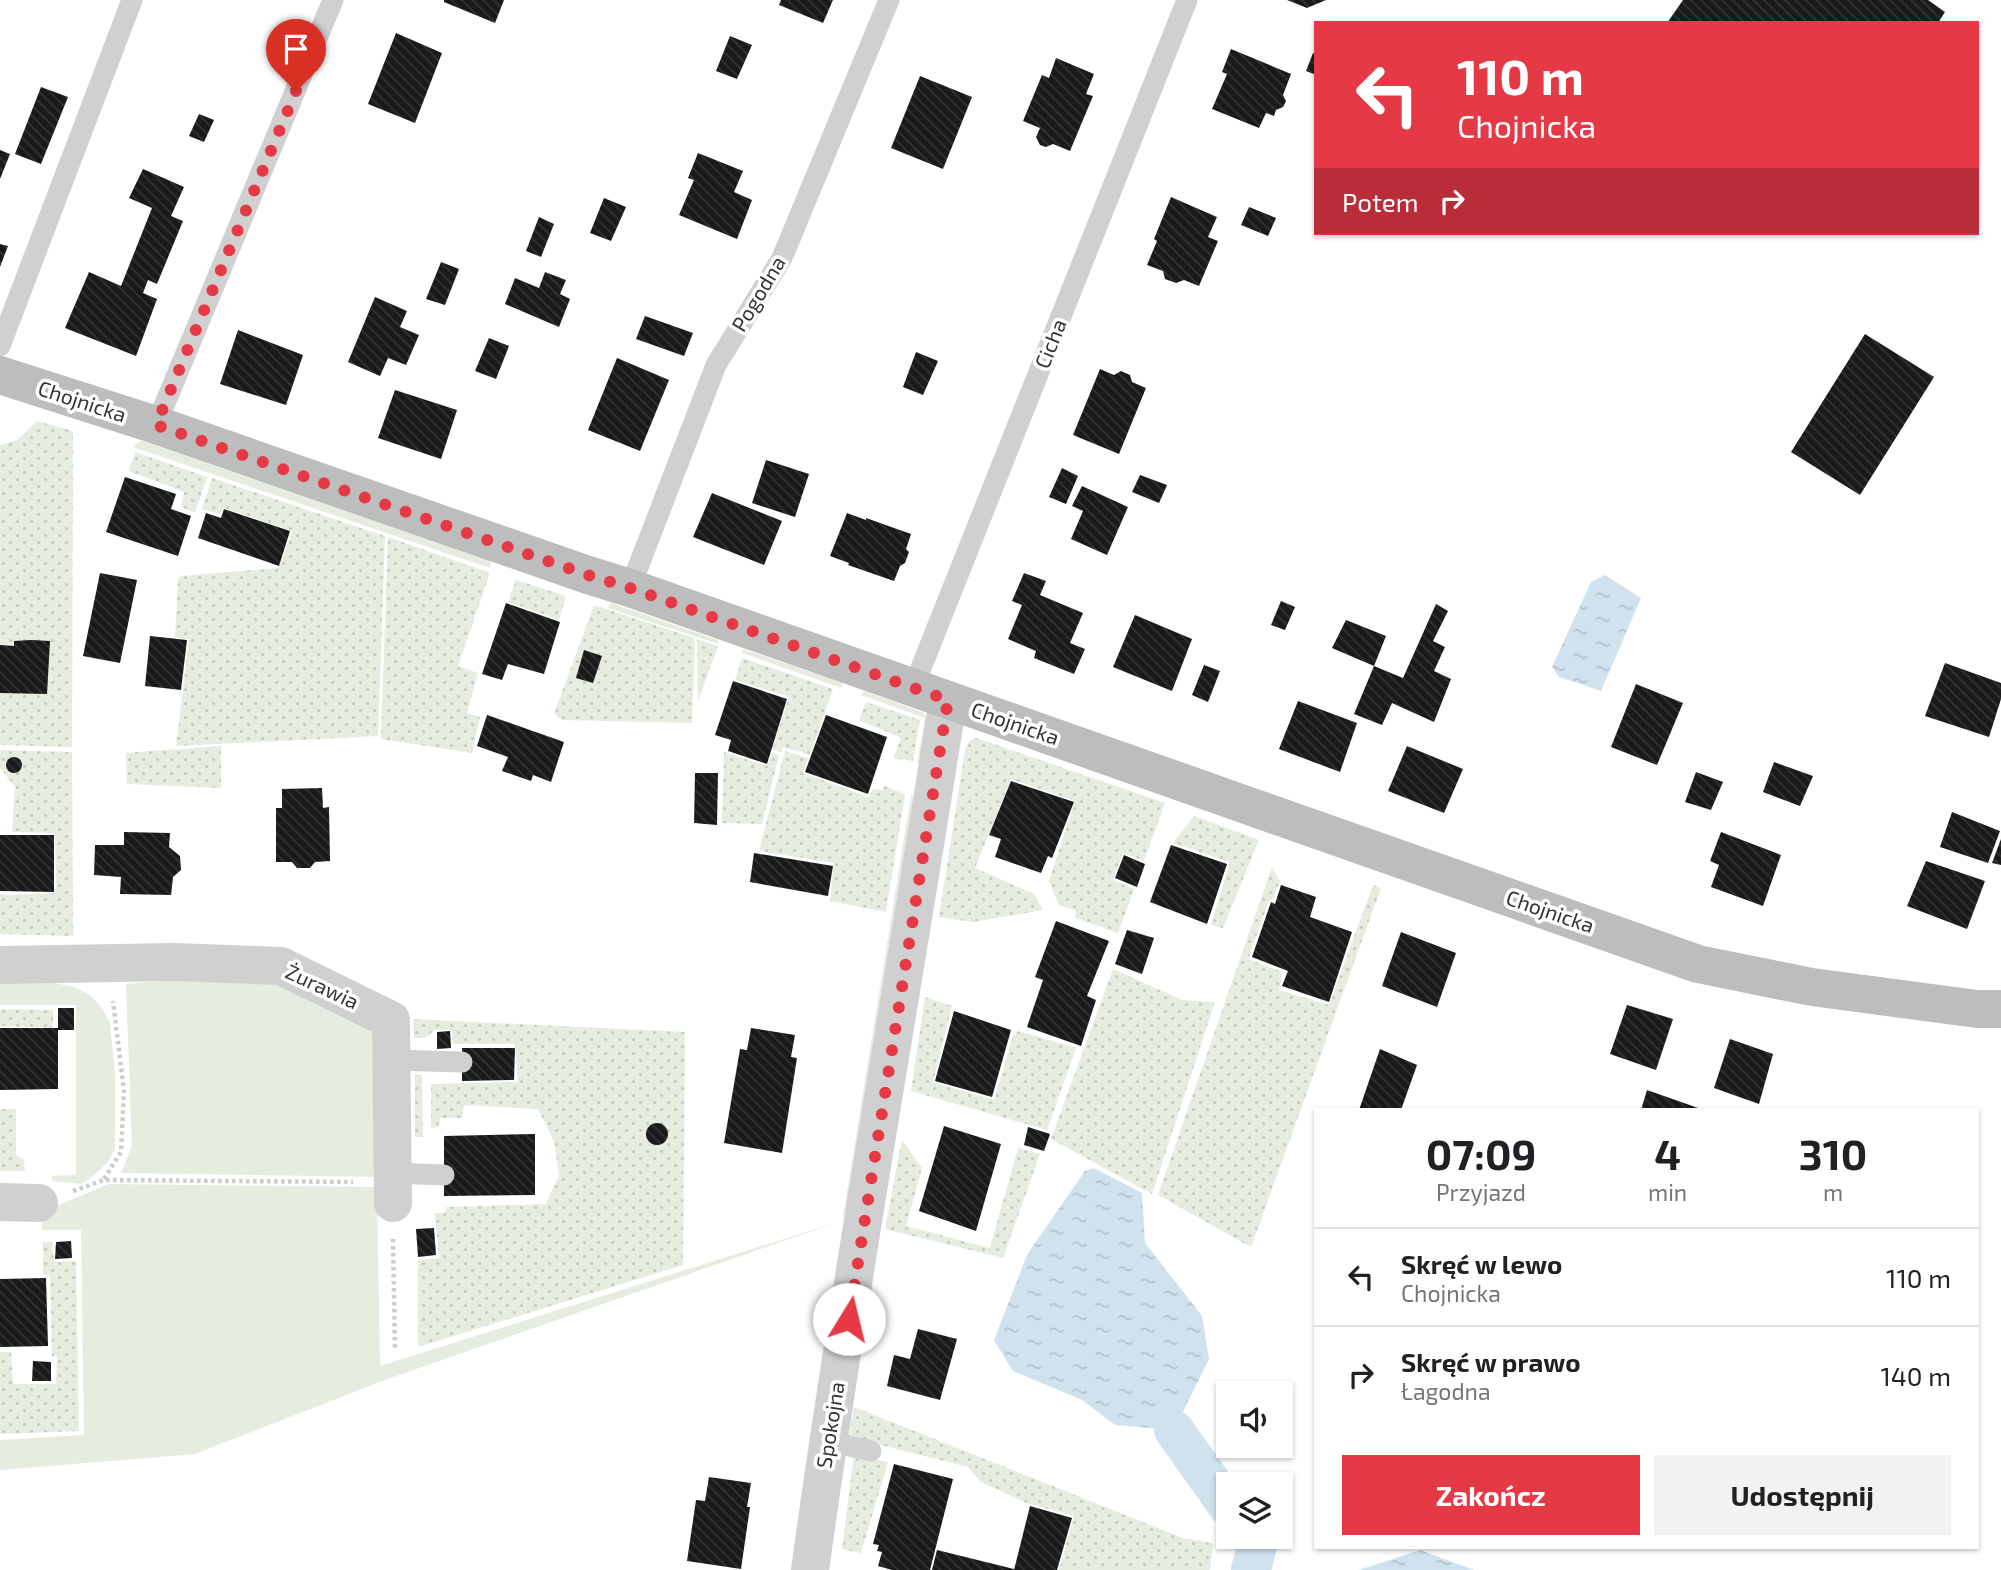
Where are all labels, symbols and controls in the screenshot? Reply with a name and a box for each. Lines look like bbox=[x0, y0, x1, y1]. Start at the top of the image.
pin bbox=[266, 19, 326, 91]
icon: arrive bbox=[277, 30, 315, 68]
text: 110 m bbox=[1457, 46, 1584, 105]
icon: left bbox=[1342, 49, 1433, 140]
text: Chojnicka bbox=[1457, 106, 1596, 144]
icon: right bbox=[1433, 182, 1471, 220]
text: Potem bbox=[1342, 186, 1419, 217]
street label: Pogodna bbox=[725, 251, 790, 335]
street label: Cicha bbox=[1028, 315, 1071, 372]
street label: Chojnicka bbox=[35, 375, 130, 428]
street label: Chojnicka bbox=[968, 696, 1063, 750]
street label: Chojnicka bbox=[1503, 884, 1598, 938]
street label: Żurawia bbox=[282, 958, 363, 1013]
text: 07:09 bbox=[1426, 1128, 1536, 1178]
text: 4 bbox=[1654, 1128, 1681, 1178]
text: 310 bbox=[1799, 1128, 1867, 1178]
text: Przyjazd bbox=[1436, 1178, 1526, 1206]
text: min bbox=[1648, 1178, 1687, 1206]
text: m bbox=[1823, 1178, 1843, 1206]
text: Skręć w lewo bbox=[1401, 1248, 1562, 1279]
icon: left bbox=[1342, 1258, 1380, 1296]
text: 110 m bbox=[1886, 1262, 1951, 1293]
text: Chojnicka bbox=[1401, 1279, 1501, 1307]
position arrow bbox=[812, 1282, 886, 1356]
text: Skręć w prawo bbox=[1401, 1346, 1581, 1377]
icon: right bbox=[1342, 1356, 1380, 1394]
text: 140 m bbox=[1880, 1360, 1951, 1391]
text: Łagodna bbox=[1401, 1377, 1491, 1405]
street label: Spokojna bbox=[810, 1380, 850, 1470]
map controls bbox=[1216, 1381, 1293, 1549]
button: sound bbox=[1216, 1381, 1293, 1458]
button: Zakończ bbox=[1342, 1455, 1640, 1535]
button: Udostępnij bbox=[1654, 1455, 1951, 1535]
button: layers bbox=[1216, 1472, 1293, 1549]

